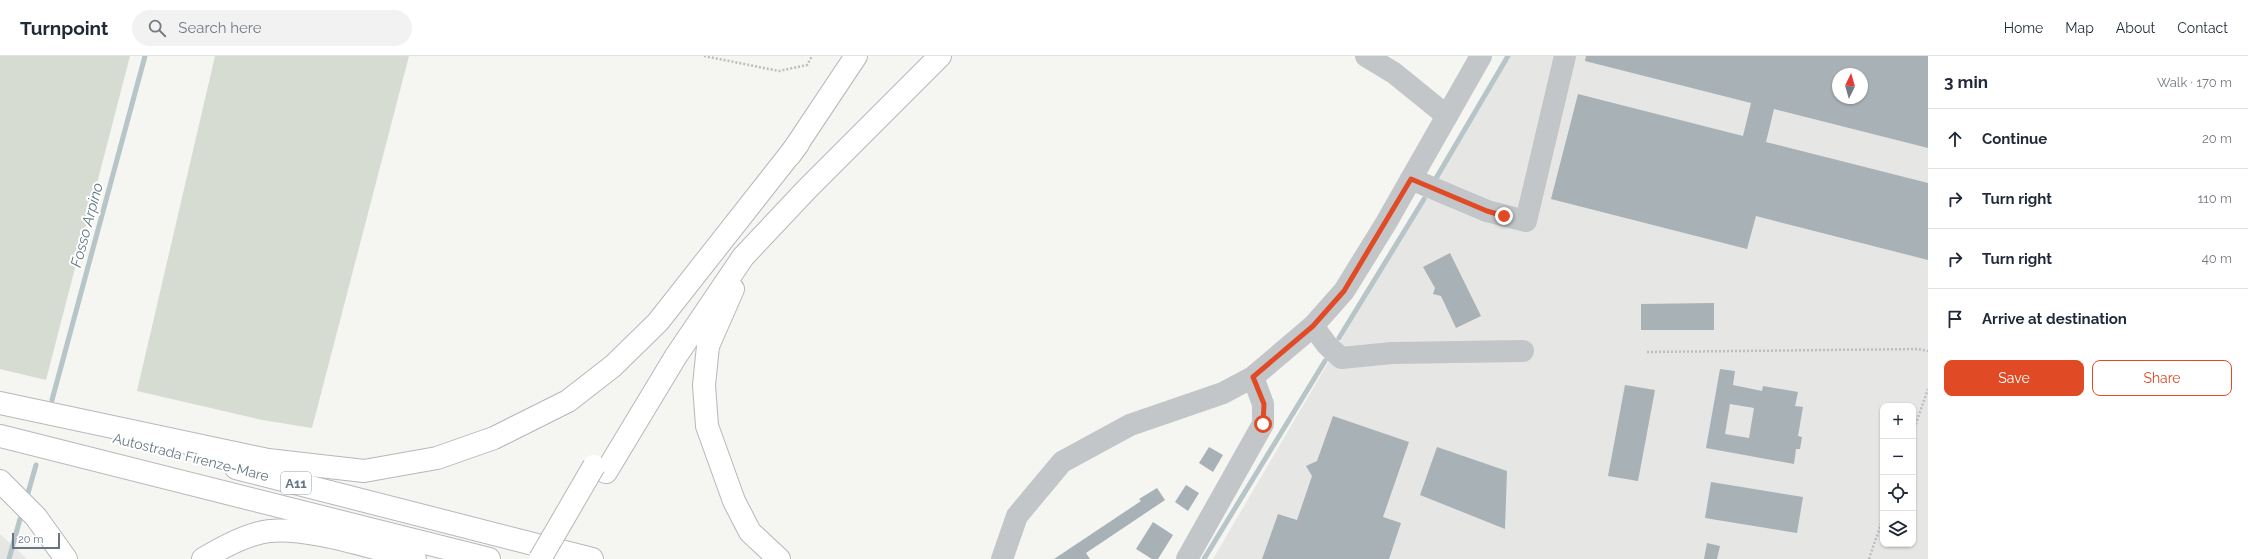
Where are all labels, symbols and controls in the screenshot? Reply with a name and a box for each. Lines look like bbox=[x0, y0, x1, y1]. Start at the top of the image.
search box bbox=[132, 10, 412, 46]
text: Turnpoint bbox=[20, 17, 108, 39]
icon: search bbox=[146, 17, 168, 39]
text: Search here bbox=[178, 19, 262, 37]
text: Home bbox=[2004, 20, 2043, 36]
text: Map bbox=[2065, 20, 2094, 36]
text: About bbox=[2116, 20, 2155, 36]
text: Contact bbox=[2177, 20, 2228, 36]
north arrow bbox=[1832, 68, 1868, 104]
text: 3 min bbox=[1944, 72, 1988, 92]
text: Walk · 170 m bbox=[2157, 75, 2232, 90]
icon: ahead bbox=[1944, 128, 1966, 150]
text: Continue bbox=[1982, 130, 2047, 148]
text: 20 m bbox=[2202, 131, 2232, 146]
water label: Fosso Arpino bbox=[67, 181, 107, 269]
icon: right bbox=[1944, 188, 1966, 210]
text: Turn right bbox=[1982, 190, 2052, 208]
text: 110 m bbox=[2198, 191, 2232, 206]
route end bbox=[1495, 207, 1513, 225]
icon: right bbox=[1944, 248, 1966, 270]
text: Turn right bbox=[1982, 250, 2052, 268]
text: 40 m bbox=[2202, 251, 2232, 266]
icon: arrive bbox=[1944, 308, 1966, 330]
text: Arrive at destination bbox=[1982, 310, 2127, 328]
button: Save bbox=[1944, 360, 2084, 396]
button: Share bbox=[2092, 360, 2232, 396]
map controls bbox=[1880, 403, 1916, 547]
button: + bbox=[1880, 403, 1916, 439]
route start bbox=[1254, 415, 1272, 433]
street label: Autostrada Firenze-Mare bbox=[111, 430, 271, 484]
button: − bbox=[1880, 439, 1916, 475]
road number: A11 bbox=[281, 472, 311, 494]
button: locate bbox=[1880, 475, 1916, 511]
button: layers bbox=[1880, 511, 1916, 547]
scale bar bbox=[12, 531, 60, 550]
text: 20 m bbox=[18, 533, 43, 546]

